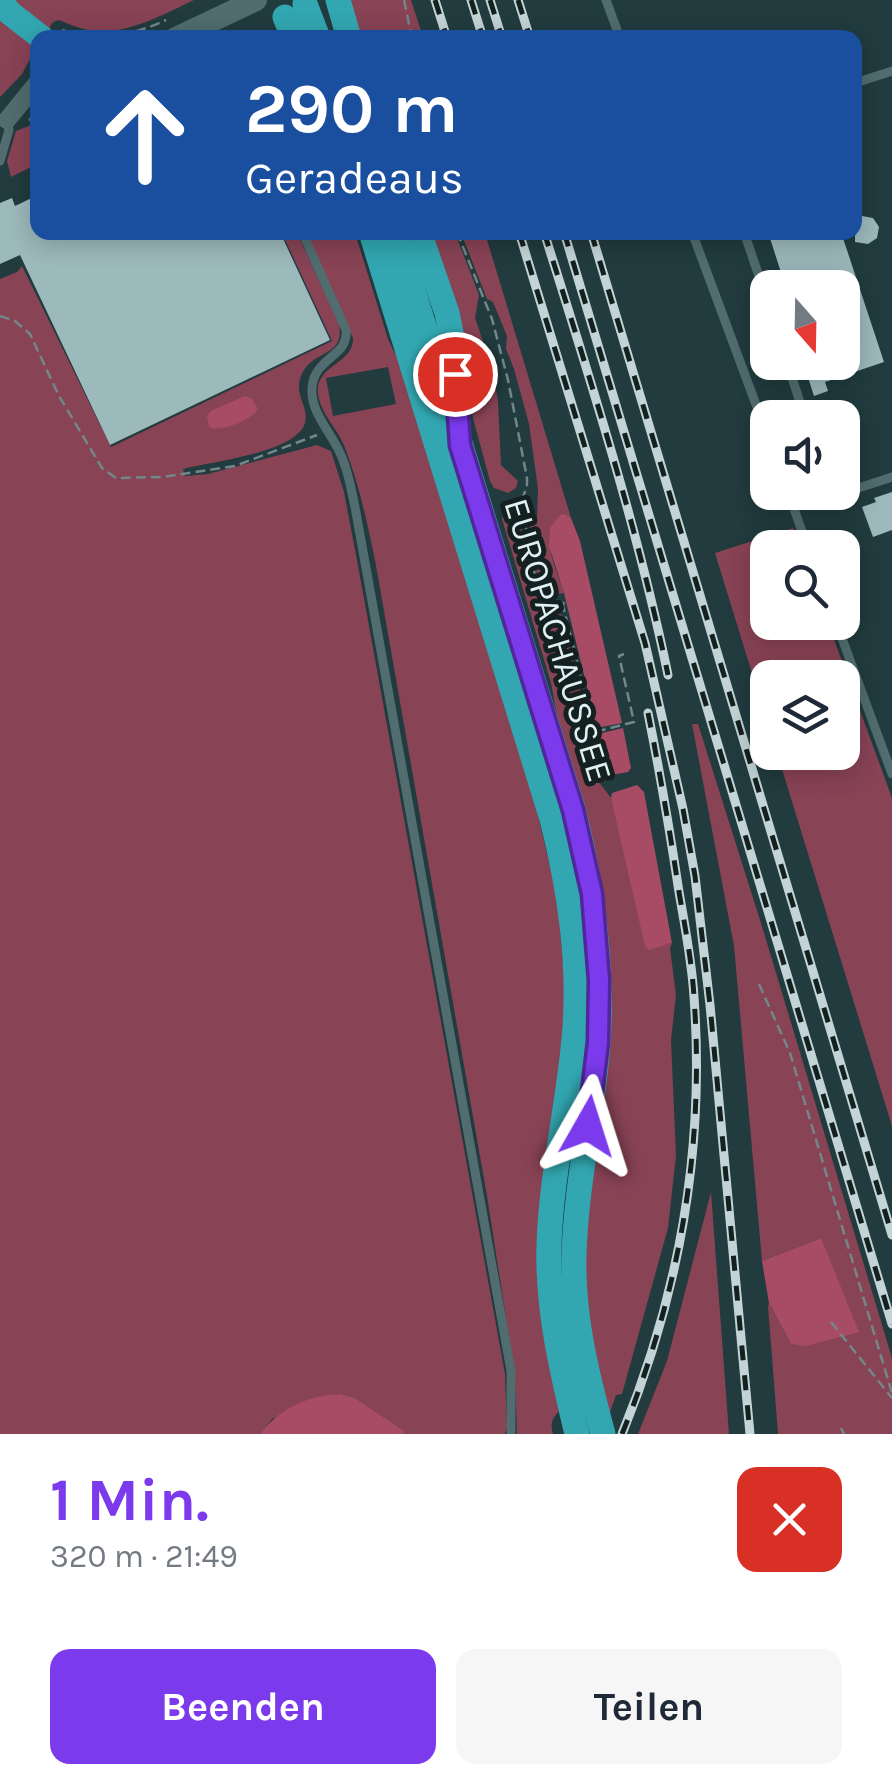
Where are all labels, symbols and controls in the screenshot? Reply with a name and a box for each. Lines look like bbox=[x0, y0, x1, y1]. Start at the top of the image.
text: 290 m bbox=[245, 68, 458, 150]
icon: ahead bbox=[80, 70, 210, 200]
text: Geradeaus bbox=[245, 152, 464, 204]
north arrow bbox=[750, 270, 860, 380]
map controls bbox=[750, 270, 860, 770]
pin bbox=[413, 332, 498, 417]
icon: arrive bbox=[428, 347, 483, 402]
button: sound bbox=[750, 400, 860, 510]
street label: EUROPACHAUSSEE bbox=[495, 493, 621, 787]
button: search bbox=[750, 530, 860, 640]
button: layers bbox=[750, 660, 860, 770]
position arrow bbox=[536, 1074, 640, 1178]
text: 1 Min. bbox=[50, 1465, 209, 1535]
button: close bbox=[737, 1467, 842, 1572]
text: 320 m · 21:49 bbox=[50, 1538, 238, 1575]
button: Beenden bbox=[50, 1649, 436, 1764]
button: Teilen bbox=[456, 1649, 842, 1764]

